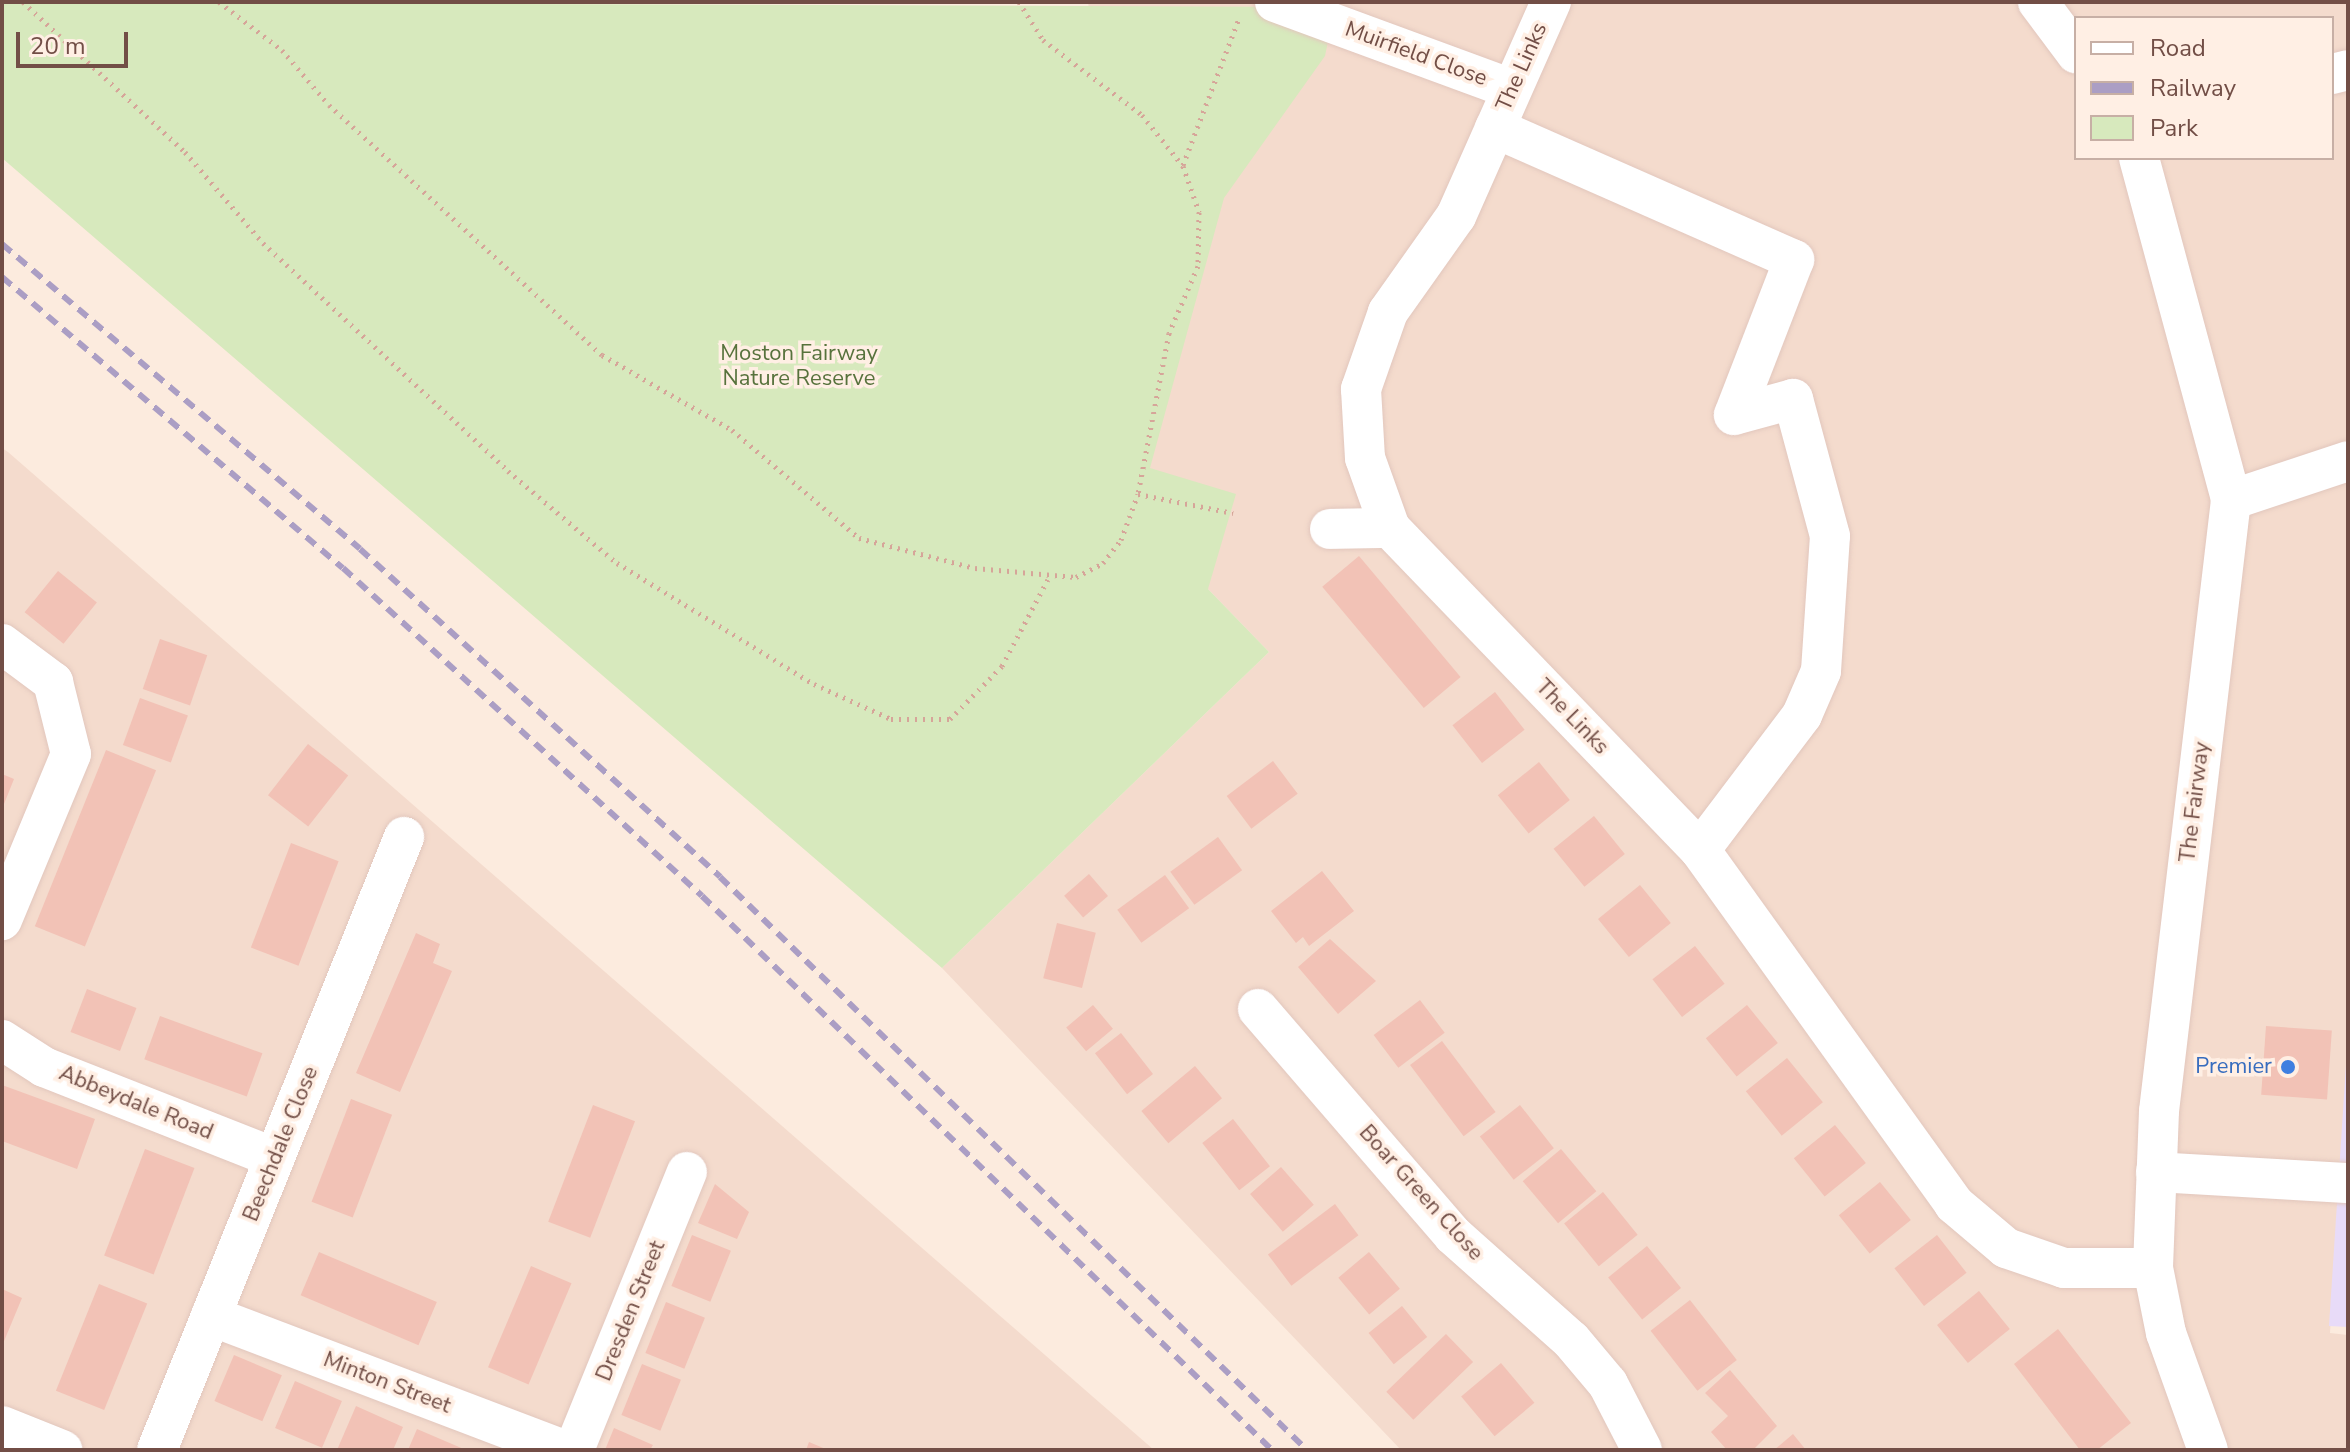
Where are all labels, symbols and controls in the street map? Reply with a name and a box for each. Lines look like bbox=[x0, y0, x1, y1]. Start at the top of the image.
scale bar bbox=[20, 16, 132, 66]
street label: Muirfield Close bbox=[1341, 16, 1491, 92]
legend bbox=[2074, 16, 2334, 160]
street label: The Links bbox=[1491, 19, 1553, 115]
text: 20 m bbox=[30, 30, 86, 62]
text: Road bbox=[2150, 32, 2206, 64]
text: Railway bbox=[2150, 72, 2236, 104]
text: Park bbox=[2150, 112, 2198, 144]
park label: Moston Fairway Nature Reserve bbox=[720, 340, 878, 392]
street label: The Links bbox=[1530, 674, 1614, 760]
street label: The Fairway bbox=[2175, 740, 2215, 864]
place label: Premier bbox=[2195, 1054, 2272, 1080]
marker: Premier bbox=[2279, 1058, 2297, 1076]
street label: Abbeydale Road bbox=[55, 1060, 217, 1146]
street label: Beechdale Close bbox=[238, 1063, 324, 1225]
street label: Boar Green Close bbox=[1353, 1120, 1489, 1266]
street label: Dresden Street bbox=[591, 1237, 671, 1385]
street label: Minton Street bbox=[320, 1347, 454, 1419]

